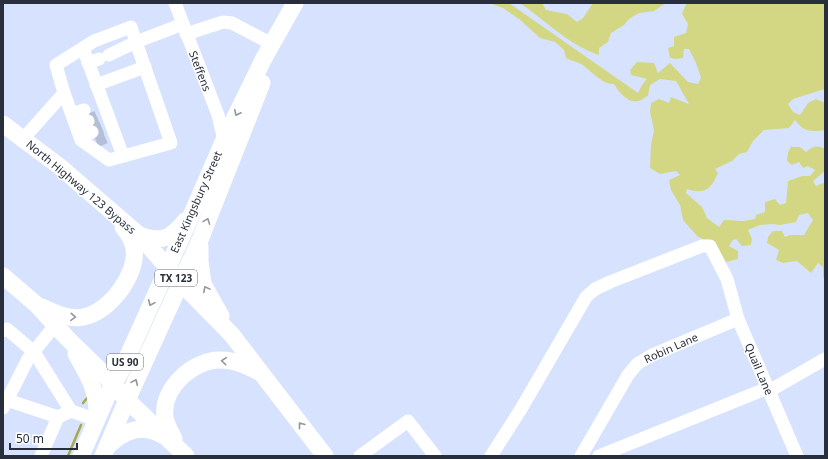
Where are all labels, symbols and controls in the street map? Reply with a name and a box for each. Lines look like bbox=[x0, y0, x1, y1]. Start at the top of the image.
street label: Steffens bbox=[186, 48, 215, 93]
one-way arrow bbox=[234, 108, 242, 116]
street label: North Highway 123 Bypass bbox=[23, 136, 139, 237]
street label: East Kingsbury Street bbox=[166, 148, 225, 255]
one-way arrow bbox=[203, 218, 211, 225]
road number: TX 123 bbox=[155, 270, 197, 286]
one-way arrow bbox=[204, 286, 211, 293]
one-way arrow bbox=[148, 299, 156, 306]
one-way arrow bbox=[70, 312, 76, 321]
street label: Robin Lane bbox=[641, 329, 700, 366]
street label: Quail Lane bbox=[742, 341, 777, 397]
road number: US 90 bbox=[107, 354, 143, 370]
one-way arrow bbox=[221, 356, 227, 365]
one-way arrow bbox=[131, 379, 139, 386]
one-way arrow bbox=[299, 423, 306, 430]
scale bar bbox=[10, 425, 77, 451]
text: 50 m bbox=[16, 430, 44, 447]

